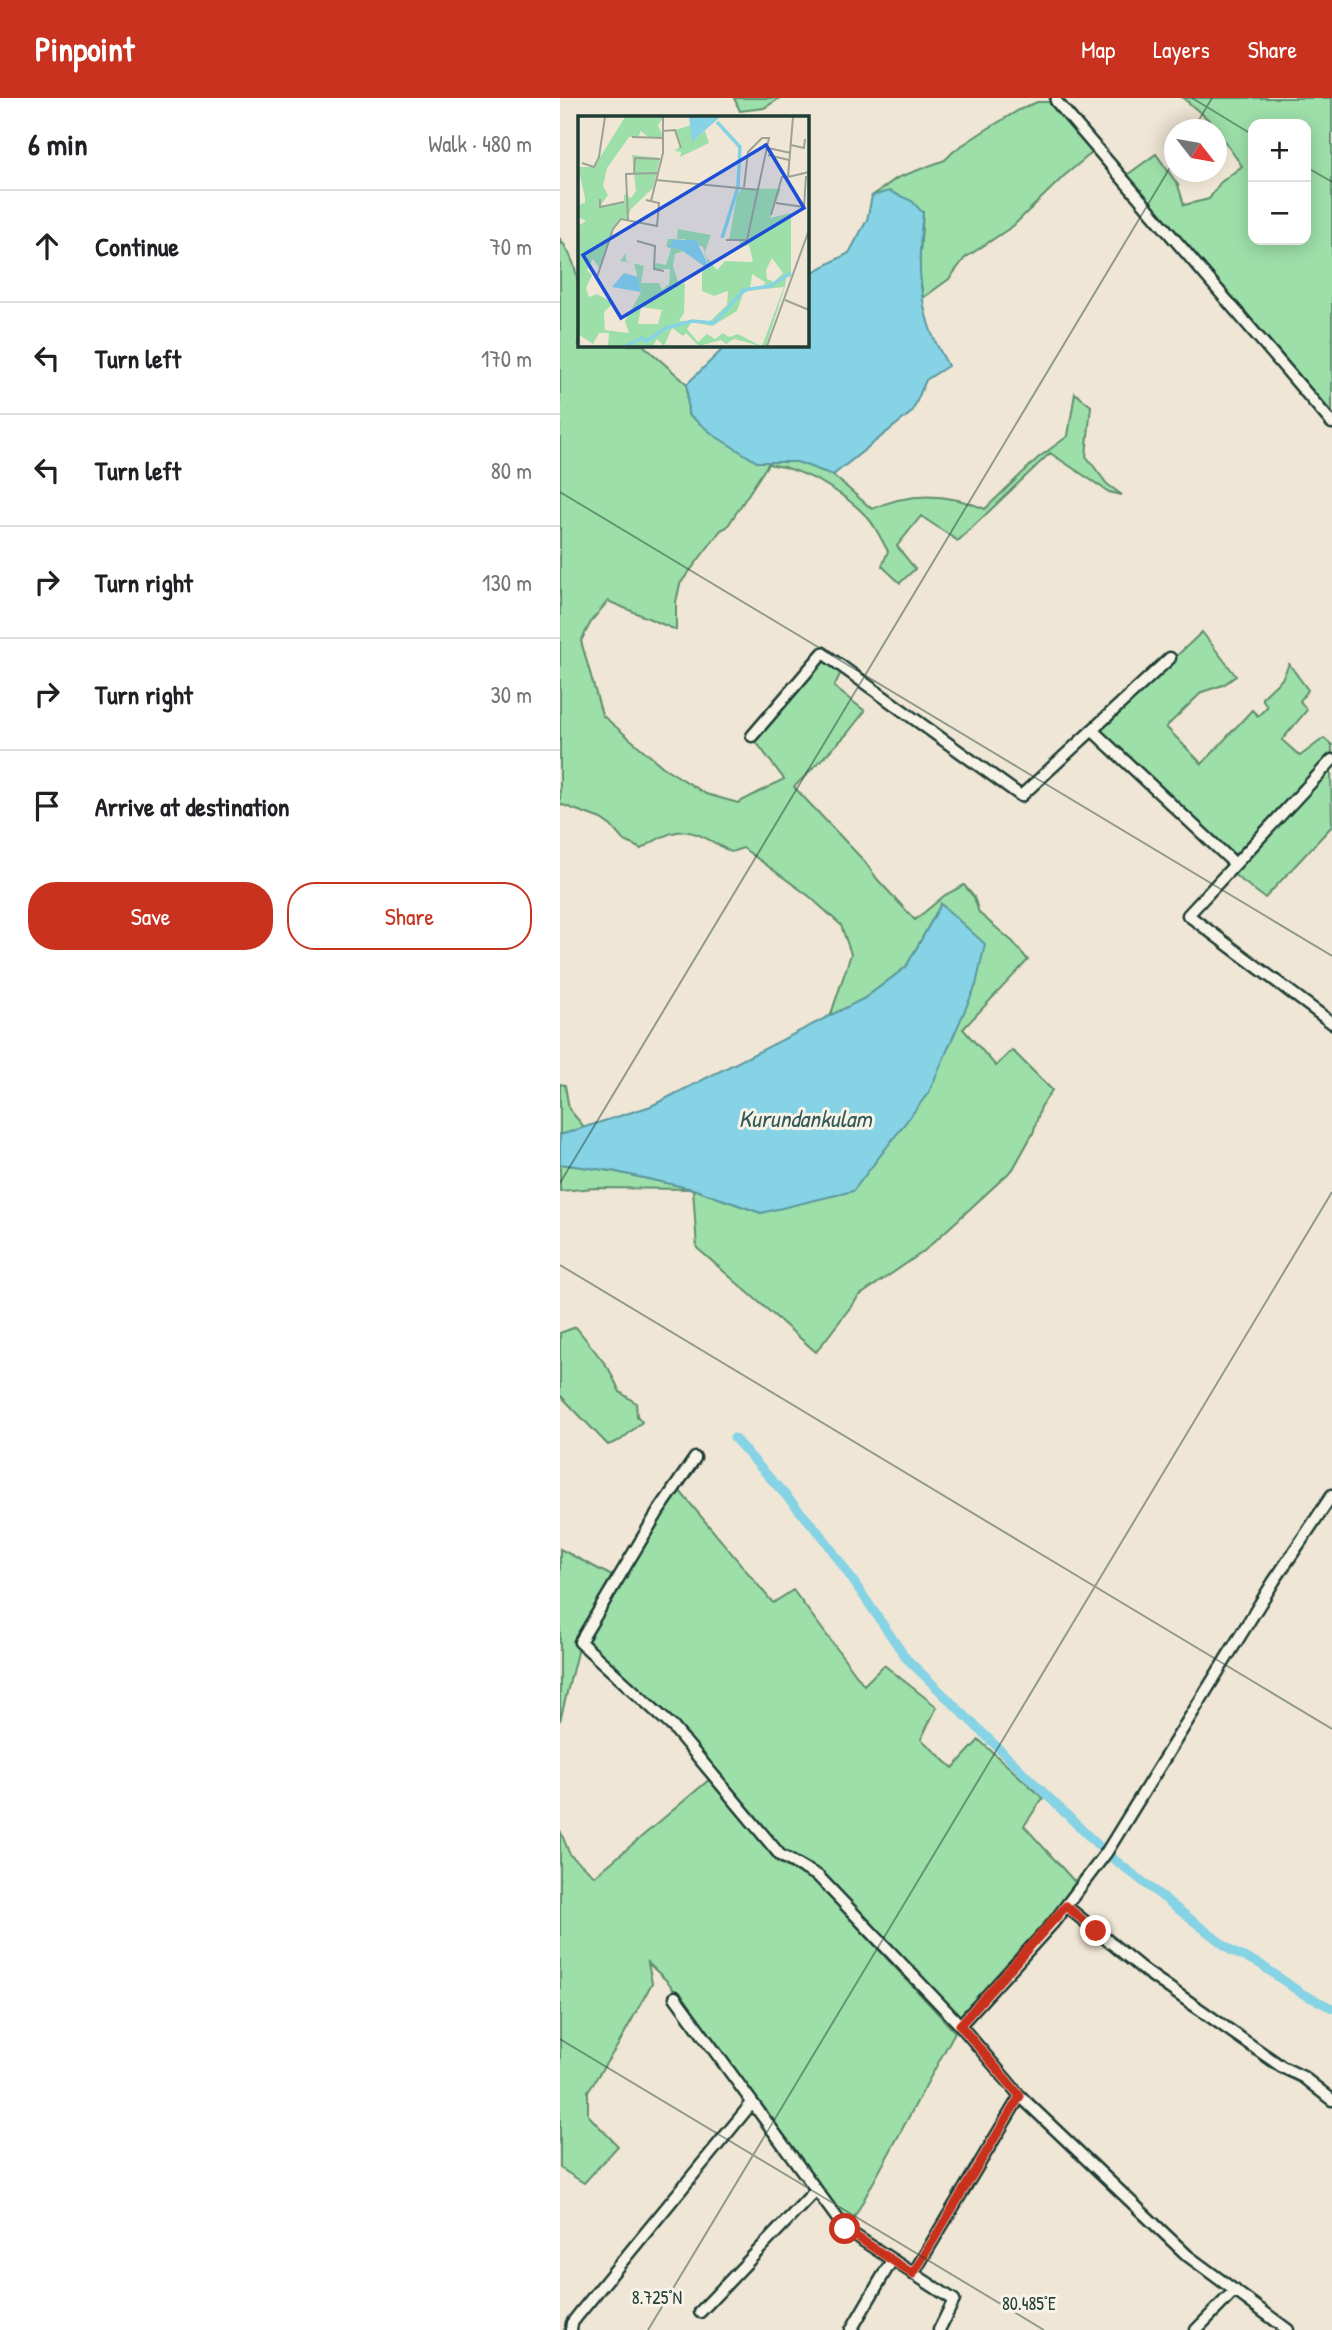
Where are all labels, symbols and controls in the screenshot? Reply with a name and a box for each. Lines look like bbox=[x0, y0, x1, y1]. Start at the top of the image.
text: Pinpoint bbox=[35, 27, 134, 71]
text: Map bbox=[1081, 33, 1115, 65]
text: Layers bbox=[1153, 33, 1210, 65]
text: Share bbox=[1248, 33, 1297, 65]
inset map bbox=[578, 116, 808, 346]
north arrow bbox=[1164, 119, 1227, 182]
map controls bbox=[1248, 119, 1311, 245]
button: + bbox=[1248, 119, 1311, 182]
text: 6 min bbox=[28, 124, 88, 164]
text: Walk · 480 m bbox=[428, 128, 532, 159]
button: − bbox=[1248, 182, 1311, 245]
icon: ahead bbox=[28, 227, 66, 265]
text: Continue bbox=[95, 229, 179, 264]
text: 70 m bbox=[489, 231, 532, 262]
icon: left bbox=[28, 339, 66, 377]
text: Turn left bbox=[95, 341, 181, 376]
text: 170 m bbox=[481, 343, 532, 374]
icon: left bbox=[28, 451, 66, 489]
text: Turn left bbox=[95, 453, 181, 488]
text: 80 m bbox=[491, 455, 532, 486]
icon: right bbox=[28, 563, 66, 601]
text: Turn right bbox=[95, 565, 193, 600]
text: 130 m bbox=[482, 567, 532, 598]
icon: right bbox=[28, 675, 66, 713]
text: Turn right bbox=[95, 677, 193, 712]
text: 30 m bbox=[490, 679, 532, 710]
icon: arrive bbox=[28, 787, 66, 825]
text: Arrive at destination bbox=[95, 789, 290, 824]
button: Save bbox=[28, 882, 273, 950]
button: Share bbox=[287, 882, 532, 950]
water label: Kurundankulam bbox=[738, 1102, 872, 1134]
route end bbox=[1080, 1915, 1111, 1946]
route start bbox=[829, 2213, 860, 2244]
text: 8.725°N bbox=[632, 2285, 682, 2310]
text: 80.485°E bbox=[1002, 2291, 1056, 2316]

